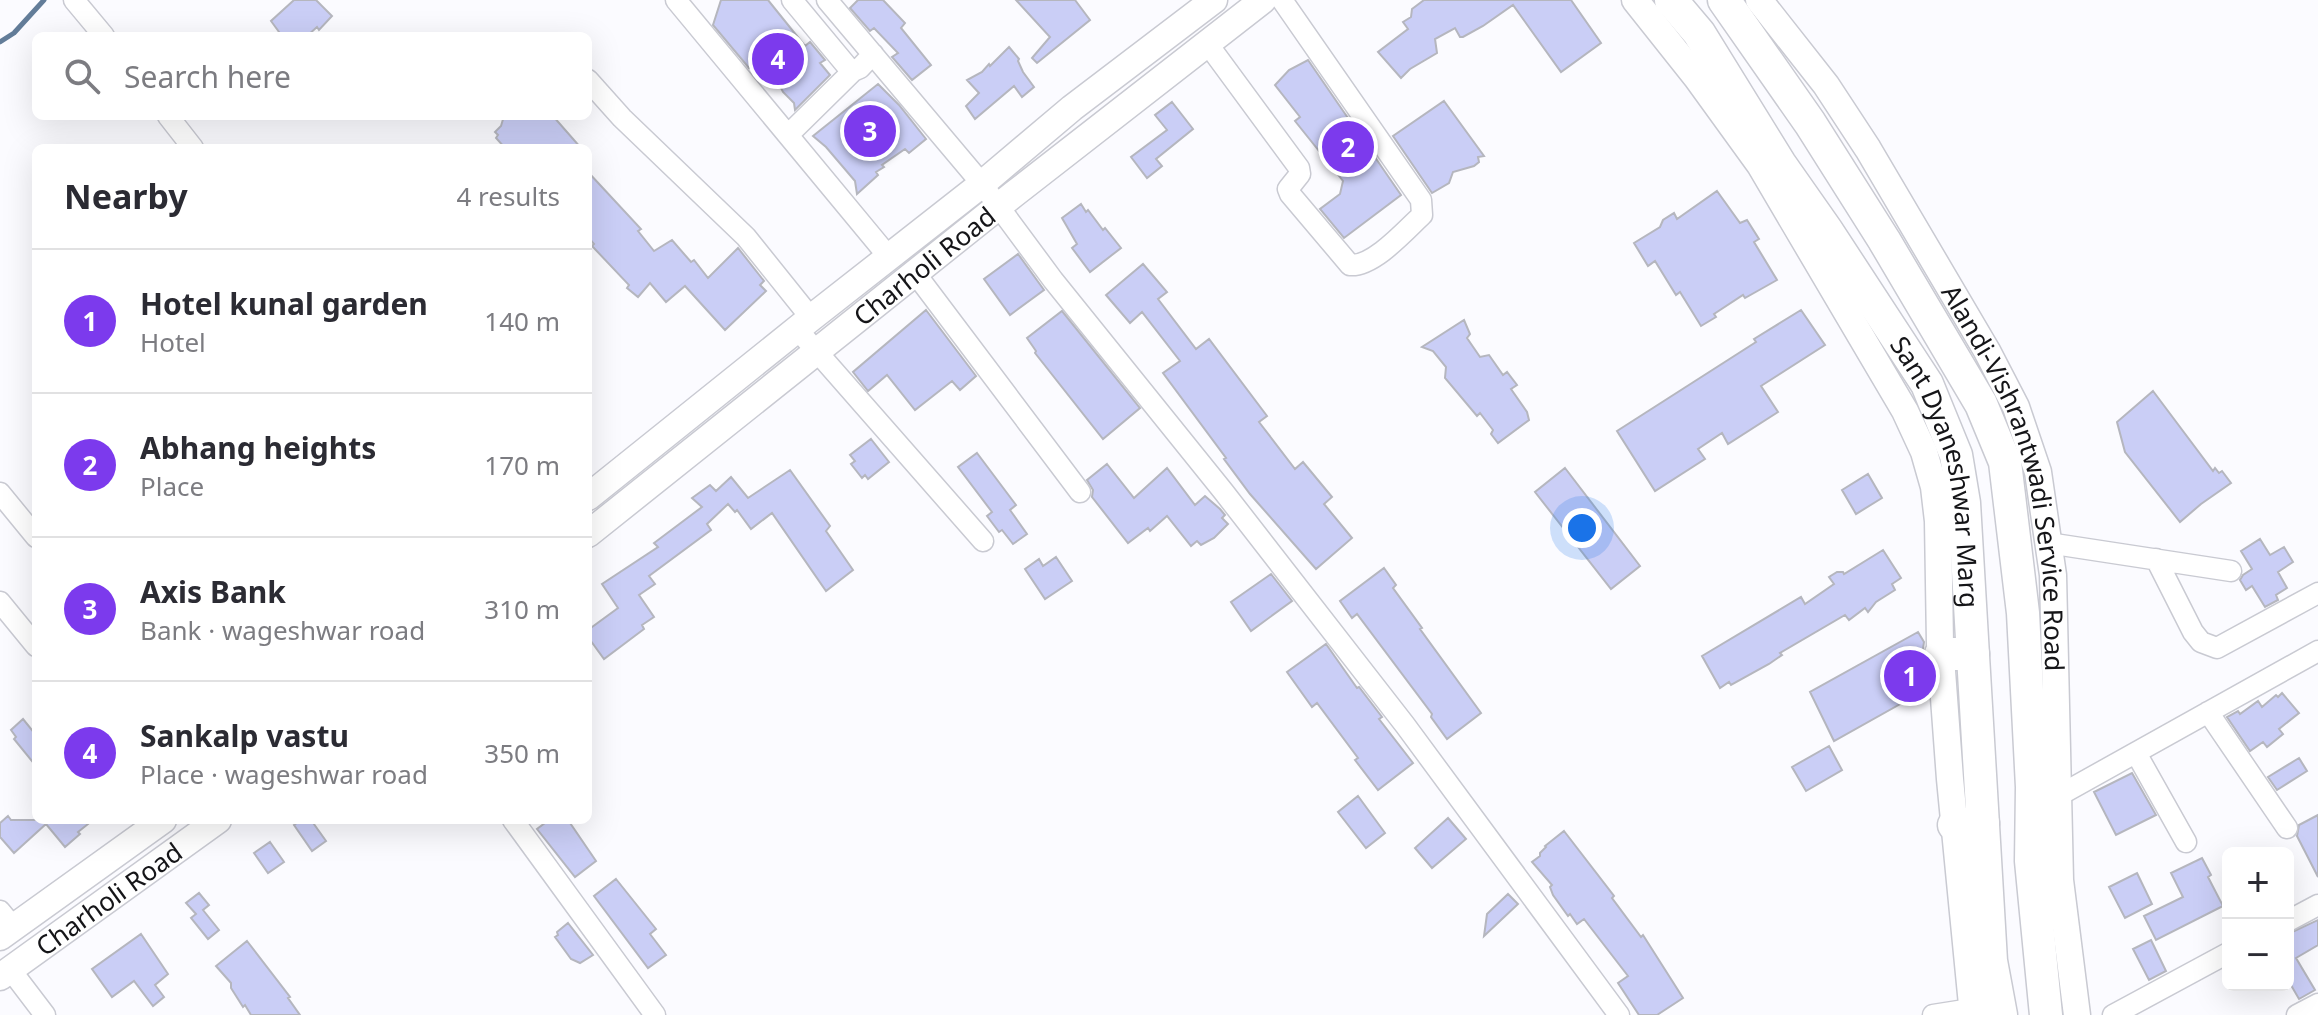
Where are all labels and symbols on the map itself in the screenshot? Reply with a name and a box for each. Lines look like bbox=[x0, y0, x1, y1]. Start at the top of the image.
pin: 4 bbox=[752, 29, 804, 89]
pin: 3 bbox=[844, 101, 896, 161]
pin: 2 bbox=[1322, 117, 1374, 177]
street label: Charholi Road bbox=[845, 198, 1003, 334]
street label: Alandi-Vishrantwadi Service Road bbox=[1934, 278, 2073, 672]
street label: Sant Dyaneshwar Marg bbox=[1882, 329, 1988, 609]
your location bbox=[1562, 508, 1602, 548]
pin: 1 bbox=[1884, 646, 1936, 706]
street label: Charholi Road bbox=[28, 834, 189, 964]

